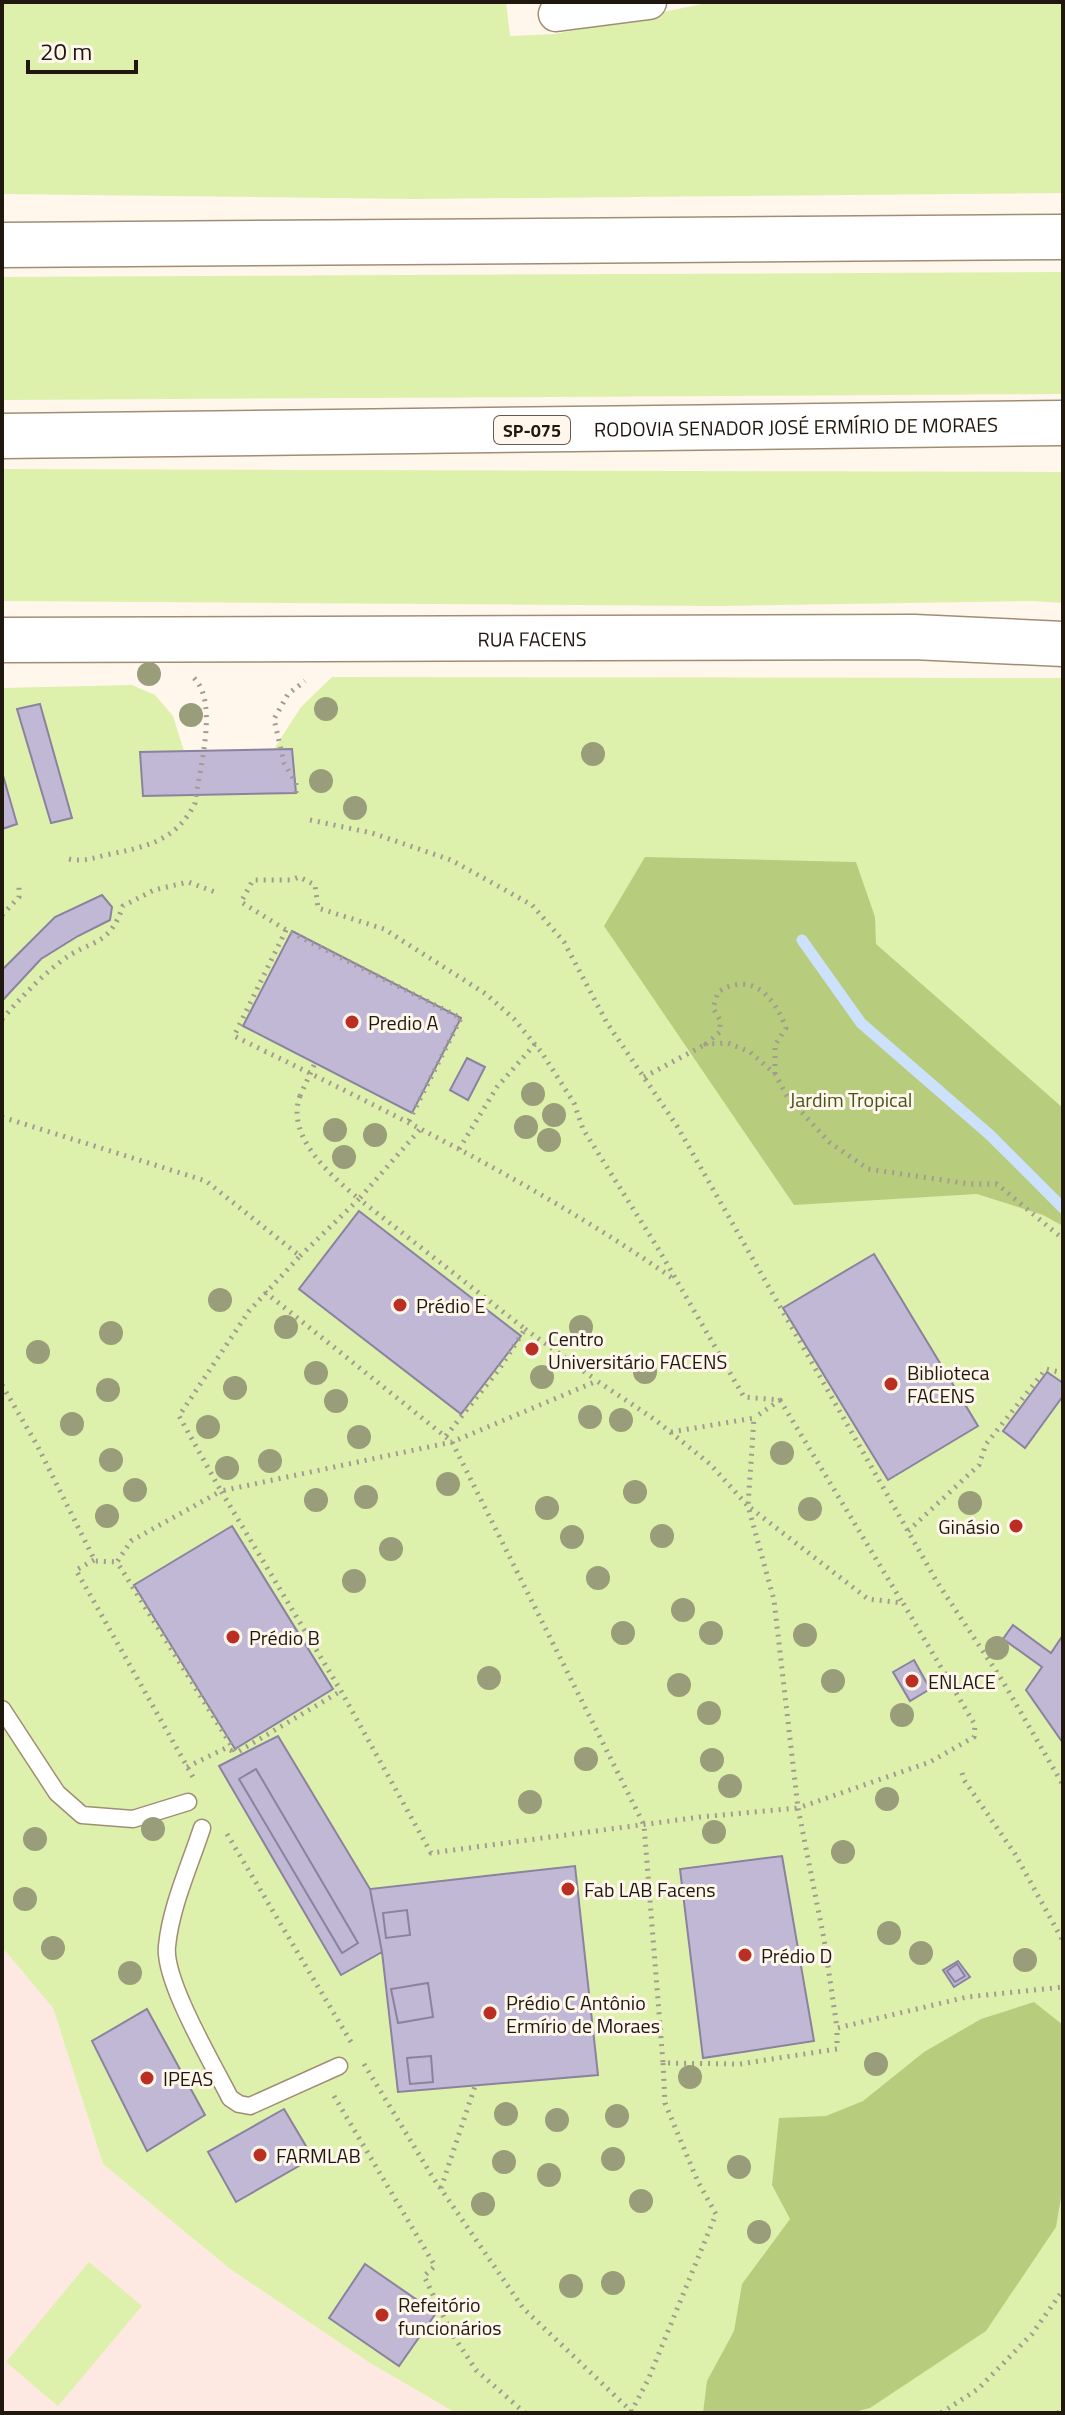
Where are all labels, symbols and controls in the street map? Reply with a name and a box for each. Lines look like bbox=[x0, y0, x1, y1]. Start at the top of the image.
scale bar bbox=[28, 24, 136, 74]
text: 20 m bbox=[40, 33, 92, 69]
street label: RODOVIA SENADOR JOSÉ ERMÍRIO DE MORAES bbox=[594, 408, 998, 444]
road number: SP-075 bbox=[494, 416, 570, 444]
street label: RUA FACENS bbox=[477, 623, 587, 654]
place label: Predio A bbox=[368, 1007, 439, 1038]
marker: Predio A bbox=[343, 1013, 361, 1031]
park label: Jardim Tropical bbox=[790, 1084, 912, 1115]
place label: Prédio E bbox=[416, 1290, 486, 1321]
marker: Prédio E bbox=[391, 1296, 409, 1314]
place label: Centro Universitário FACENS bbox=[548, 1323, 727, 1377]
marker: Centro Universitário FACENS bbox=[523, 1340, 541, 1358]
place label: Biblioteca FACENS bbox=[907, 1357, 990, 1411]
marker: Biblioteca FACENS bbox=[882, 1375, 900, 1393]
place label: Ginásio bbox=[938, 1511, 1000, 1542]
marker: Ginásio bbox=[1007, 1517, 1025, 1535]
place label: Prédio B bbox=[249, 1622, 320, 1653]
marker: Prédio B bbox=[224, 1628, 242, 1646]
place label: ENLACE bbox=[928, 1666, 996, 1697]
marker: ENLACE bbox=[903, 1672, 921, 1690]
place label: Fab LAB Facens bbox=[584, 1874, 716, 1905]
marker: Fab LAB Facens bbox=[559, 1880, 577, 1898]
place label: Prédio D bbox=[761, 1940, 833, 1971]
marker: Prédio D bbox=[736, 1946, 754, 1964]
place label: Prédio C Antônio Ermírio de Moraes bbox=[506, 1987, 660, 2041]
marker: Prédio C Antônio Ermírio de Moraes bbox=[481, 2004, 499, 2022]
place label: IPEAS bbox=[163, 2063, 213, 2094]
marker: IPEAS bbox=[138, 2069, 156, 2087]
place label: FARMLAB bbox=[276, 2140, 361, 2171]
marker: FARMLAB bbox=[251, 2146, 269, 2164]
place label: Refeitório funcionários bbox=[398, 2289, 502, 2343]
marker: Refeitório funcionários bbox=[373, 2306, 391, 2324]

